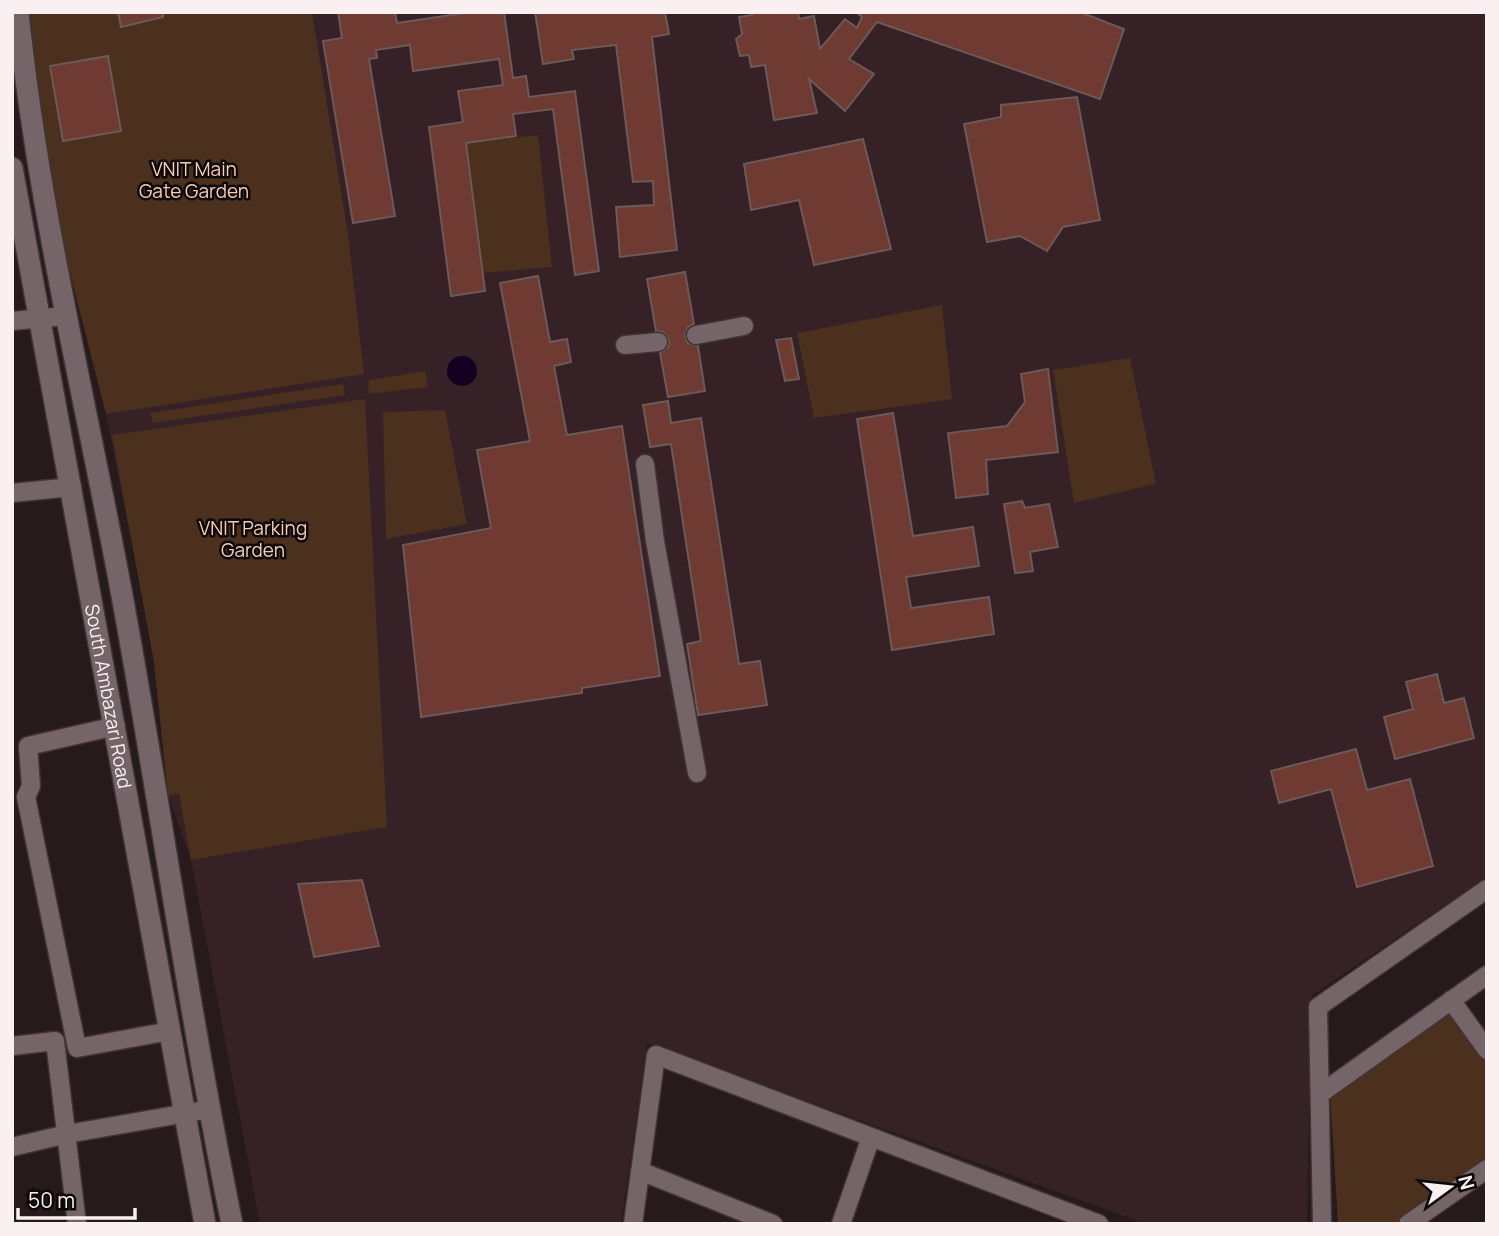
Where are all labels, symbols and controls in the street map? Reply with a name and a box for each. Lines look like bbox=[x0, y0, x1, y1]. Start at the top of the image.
park label: VNIT Main Gate Garden bbox=[139, 156, 249, 204]
park label: VNIT Parking Garden bbox=[199, 515, 307, 563]
street label: South Ambazari Road bbox=[79, 602, 138, 791]
north arrow bbox=[1415, 1152, 1485, 1222]
text: N bbox=[1452, 1173, 1481, 1193]
scale bar bbox=[18, 1176, 135, 1220]
text: 50 m bbox=[28, 1186, 75, 1214]

